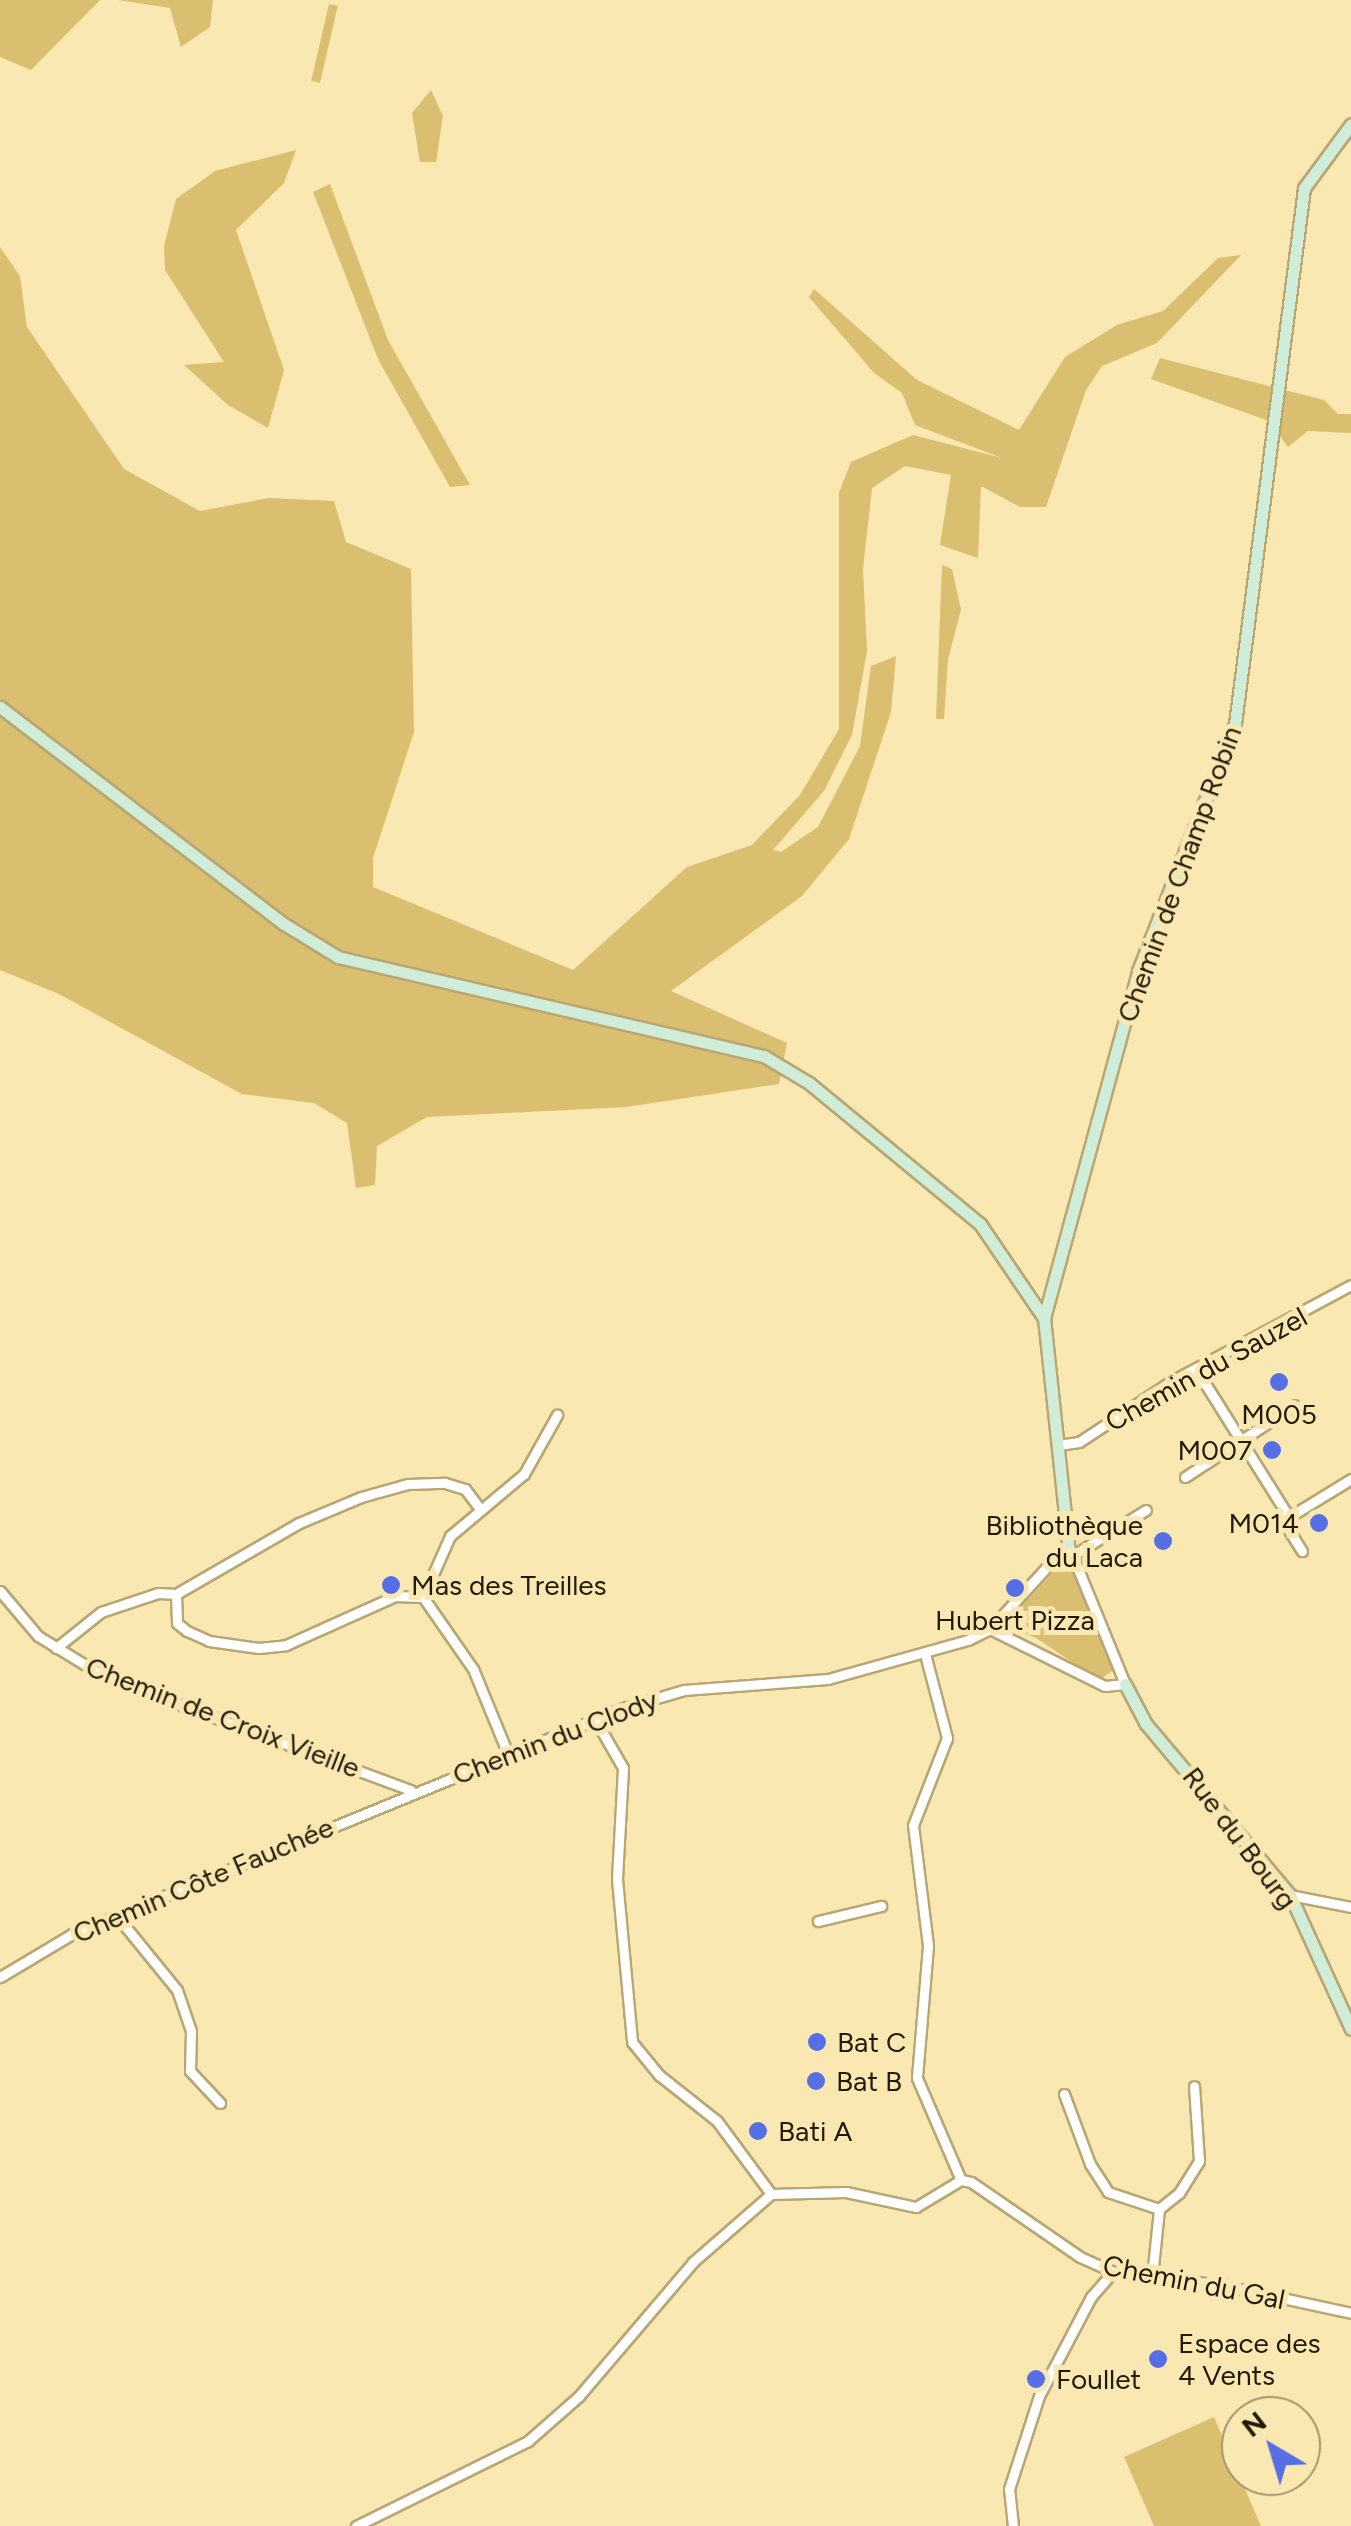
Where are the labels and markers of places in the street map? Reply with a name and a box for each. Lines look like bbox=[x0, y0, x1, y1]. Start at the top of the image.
marker: M005 bbox=[1268, 1371, 1290, 1393]
place label: M005 bbox=[1241, 1397, 1317, 1431]
place label: M007 bbox=[1177, 1433, 1252, 1467]
marker: M007 bbox=[1261, 1439, 1283, 1461]
place label: M014 bbox=[1228, 1506, 1299, 1540]
place label: Bibliothèque du Laca bbox=[985, 1508, 1143, 1574]
marker: M014 bbox=[1308, 1512, 1330, 1534]
marker: Bibliothèque du Laca bbox=[1152, 1530, 1174, 1552]
place label: Mas des Treilles bbox=[411, 1568, 607, 1602]
marker: Mas des Treilles bbox=[380, 1574, 402, 1596]
marker: Hubert Pizza bbox=[1004, 1577, 1026, 1599]
place label: Hubert Pizza bbox=[935, 1603, 1095, 1637]
place label: Bat C bbox=[837, 2025, 906, 2059]
marker: Bat C bbox=[806, 2031, 828, 2053]
place label: Bat B bbox=[836, 2064, 902, 2098]
marker: Bat B bbox=[805, 2070, 827, 2092]
place label: Bati A bbox=[778, 2114, 852, 2148]
marker: Bati A bbox=[747, 2120, 769, 2142]
place label: Espace des 4 Vents bbox=[1178, 2326, 1321, 2392]
marker: Espace des 4 Vents bbox=[1147, 2348, 1169, 2370]
place label: Foullet bbox=[1056, 2362, 1141, 2396]
marker: Foullet bbox=[1025, 2368, 1047, 2390]

